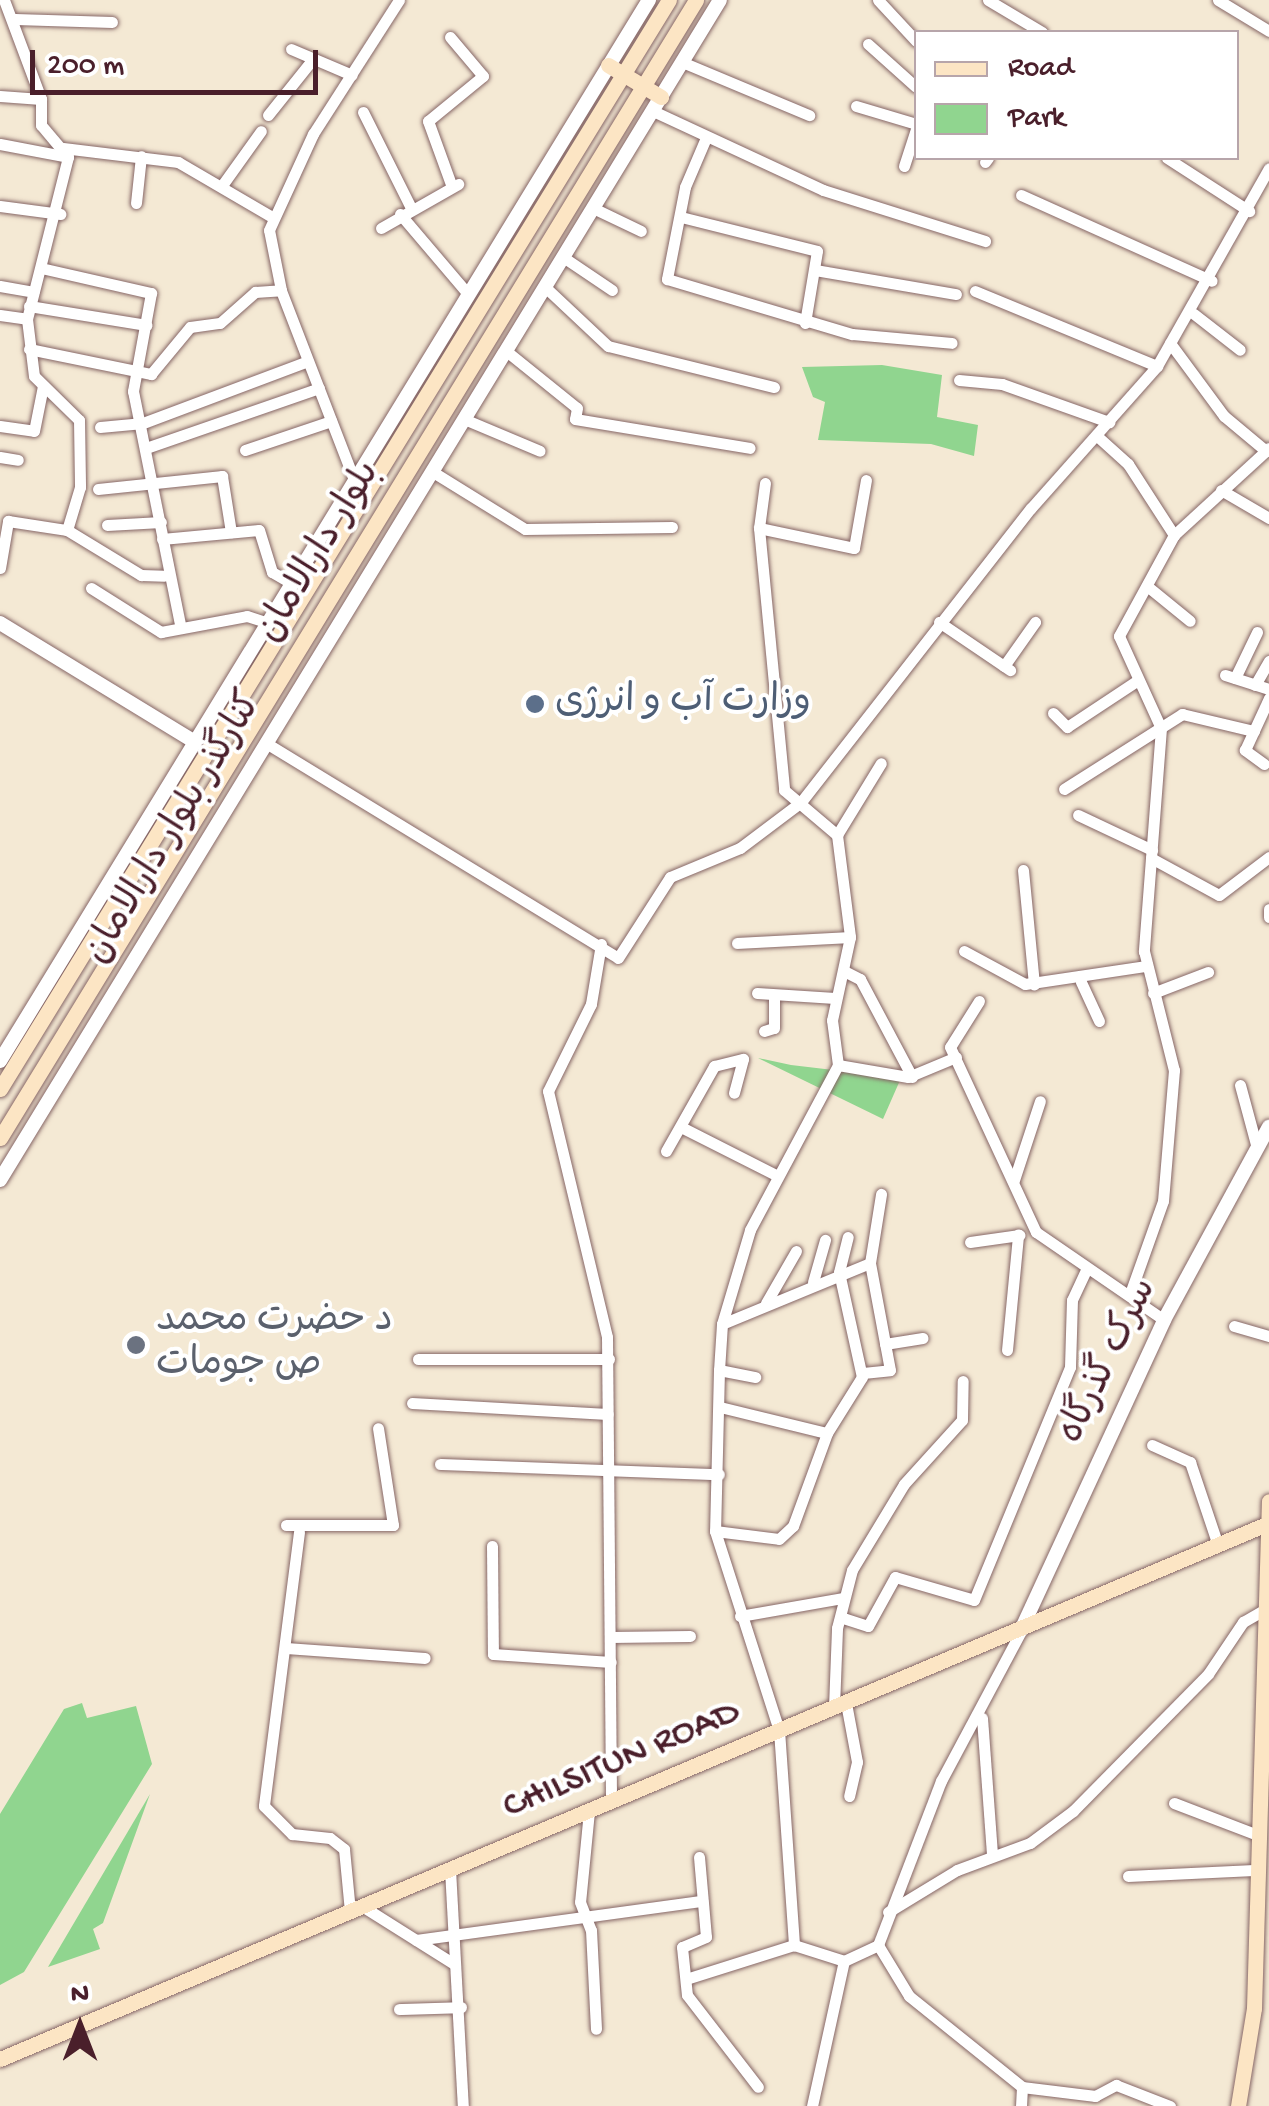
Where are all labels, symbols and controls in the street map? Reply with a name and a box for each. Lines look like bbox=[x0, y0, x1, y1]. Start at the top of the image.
scale bar bbox=[35, 30, 322, 92]
legend bbox=[914, 30, 1239, 160]
text: 200 m bbox=[47, 50, 124, 85]
text: Road bbox=[1008, 52, 1074, 87]
text: Park bbox=[1008, 102, 1065, 137]
street label: بلوار دارالامان bbox=[249, 454, 393, 652]
place label: وزارت آب و انرژی bbox=[555, 681, 811, 727]
street label: کنارگذر بلوار دارالامان bbox=[77, 685, 275, 973]
marker: وزارت آب و انرژی bbox=[524, 693, 546, 715]
street label: سرک گذرگاه bbox=[1051, 1272, 1169, 1452]
place label: د حضرت محمد ص جومات bbox=[156, 1300, 393, 1390]
marker: د حضرت محمد ص جومات bbox=[125, 1334, 147, 1356]
street label: CHILSITUN ROAD bbox=[497, 1691, 747, 1831]
north arrow bbox=[30, 1976, 130, 2076]
text: N bbox=[71, 1979, 89, 2012]

